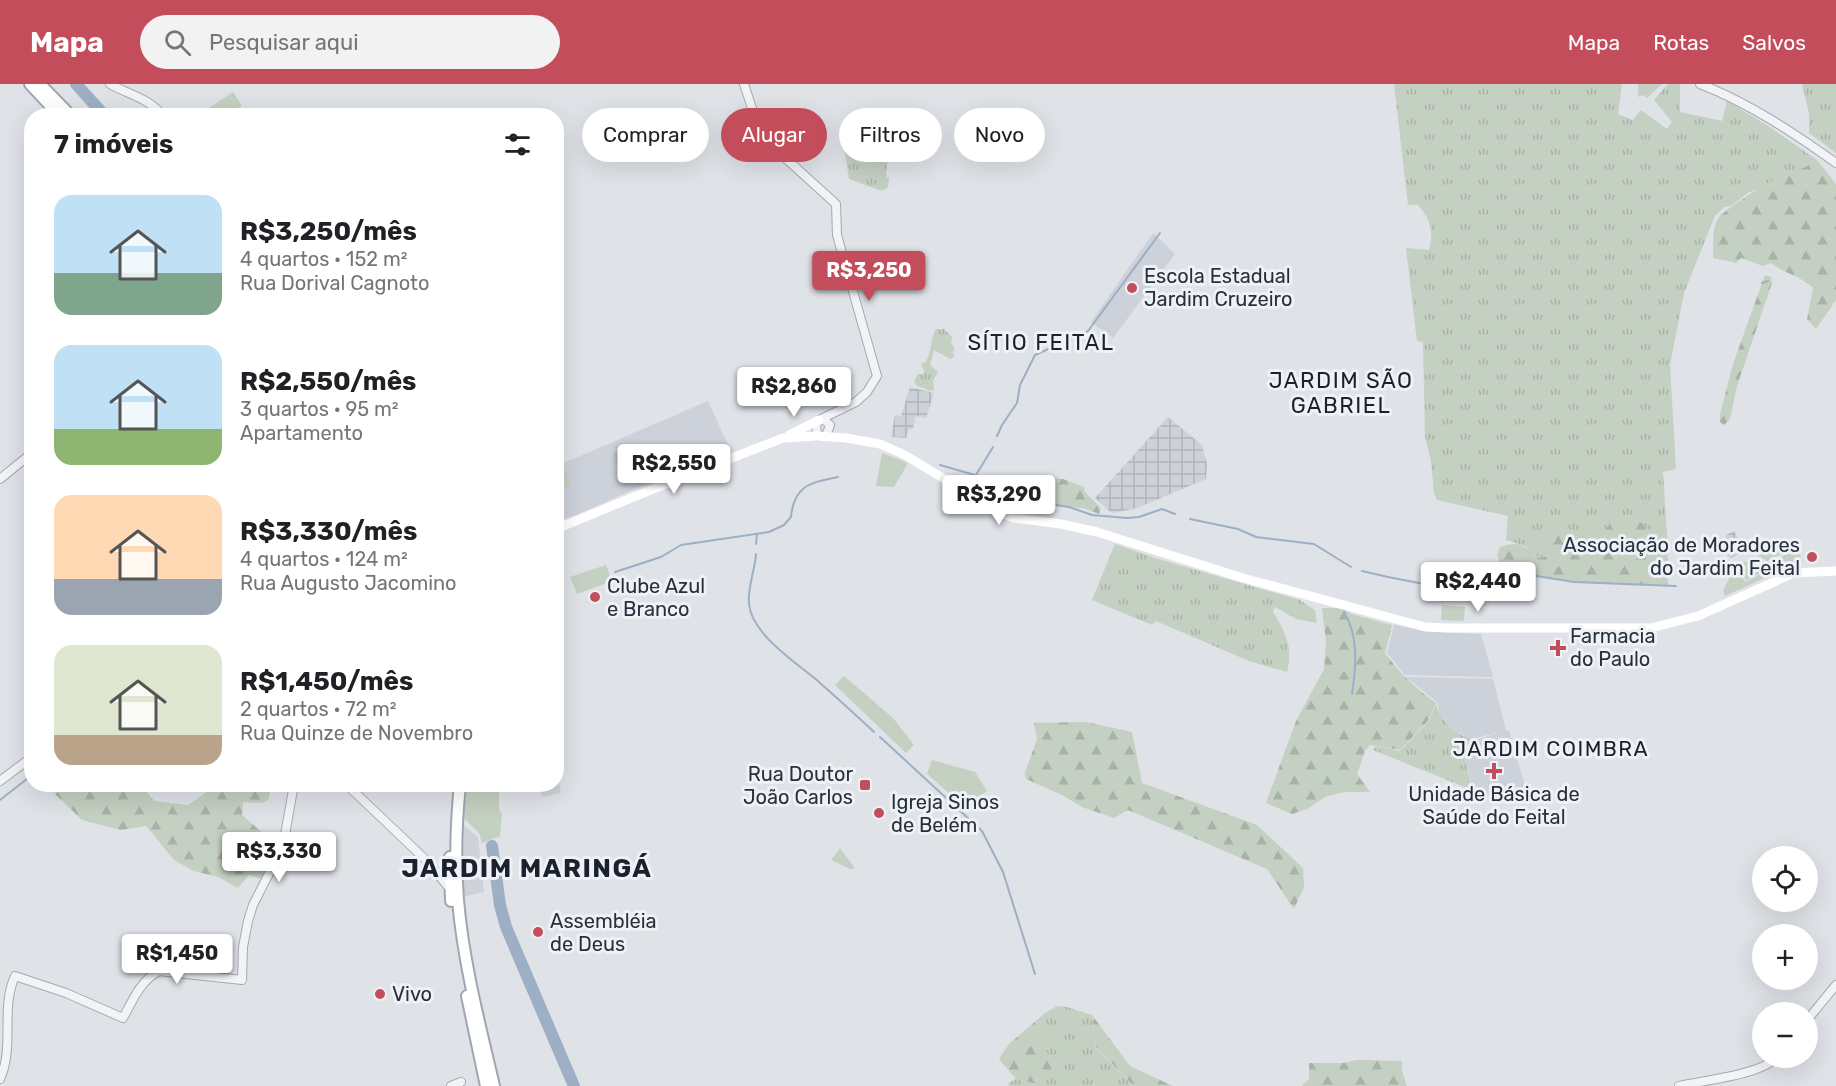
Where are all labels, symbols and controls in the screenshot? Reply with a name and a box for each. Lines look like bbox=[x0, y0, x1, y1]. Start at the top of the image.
search box bbox=[140, 15, 560, 69]
text: Mapa bbox=[30, 26, 104, 59]
icon: search bbox=[161, 26, 194, 59]
text: Pesquisar aqui bbox=[209, 29, 359, 56]
text: Mapa bbox=[1568, 30, 1620, 55]
text: Rotas bbox=[1653, 30, 1709, 55]
text: Salvos bbox=[1742, 30, 1806, 55]
chip: Comprar bbox=[582, 108, 709, 162]
chip: Alugar bbox=[721, 108, 827, 162]
chip: Filtros bbox=[839, 108, 942, 162]
chip: Novo bbox=[954, 108, 1045, 162]
icon: filters bbox=[501, 128, 534, 161]
text: 7 imóveis bbox=[54, 129, 173, 160]
text: R$3,250/mês bbox=[240, 216, 417, 247]
icon: home bbox=[102, 219, 174, 291]
text: 4 quartos · 152 m² bbox=[240, 247, 408, 271]
pin: R$3,250 bbox=[814, 251, 924, 302]
text: R$3,250 bbox=[826, 258, 912, 282]
place label: Escola Estadual Jardim Cruzeiro bbox=[1144, 264, 1292, 311]
text: Rua Dorival Cagnoto bbox=[240, 271, 429, 295]
marker: Escola Estadual Jardim Cruzeiro bbox=[1125, 281, 1139, 295]
district label: SÍTIO FEITAL bbox=[967, 329, 1115, 356]
text: R$2,550/mês bbox=[240, 366, 417, 397]
pin: R$2,860 bbox=[739, 367, 849, 418]
district label: JARDIM SÃO GABRIEL bbox=[1269, 367, 1413, 419]
icon: home bbox=[102, 369, 174, 441]
text: R$2,860 bbox=[751, 374, 837, 398]
text: 3 quartos · 95 m² bbox=[240, 397, 399, 421]
text: Apartamento bbox=[240, 421, 363, 445]
pin: R$2,550 bbox=[619, 444, 729, 495]
text: R$2,550 bbox=[631, 451, 717, 475]
pin: R$3,290 bbox=[944, 475, 1054, 526]
text: R$3,290 bbox=[956, 482, 1042, 506]
text: R$3,330/mês bbox=[240, 516, 417, 547]
icon: home bbox=[102, 519, 174, 591]
place label: Associação de Moradores do Jardim Feital bbox=[1563, 533, 1800, 580]
text: 4 quartos · 124 m² bbox=[240, 547, 408, 571]
marker: Associação de Moradores do Jardim Feital bbox=[1805, 550, 1819, 564]
pin: R$2,440 bbox=[1423, 562, 1533, 613]
text: R$2,440 bbox=[1435, 569, 1521, 593]
text: Rua Augusto Jacomino bbox=[240, 571, 457, 595]
place label: Clube Azul e Branco bbox=[607, 574, 705, 621]
marker: Clube Azul e Branco bbox=[588, 590, 602, 604]
place label: Farmacia do Paulo bbox=[1570, 624, 1656, 671]
marker: Farmacia do Paulo bbox=[1551, 641, 1565, 655]
text: R$1,450/mês bbox=[240, 666, 413, 697]
icon: home bbox=[102, 669, 174, 741]
text: 2 quartos · 72 m² bbox=[240, 697, 397, 721]
text: Rua Quinze de Novembro bbox=[240, 721, 473, 745]
district label: JARDIM COIMBRA bbox=[1453, 736, 1649, 761]
place label: Rua Doutor João Carlos bbox=[743, 762, 853, 809]
marker: Unidade Básica de Saúde do Feital bbox=[1485, 762, 1503, 780]
marker: Rua Doutor João Carlos bbox=[858, 778, 872, 792]
place label: Unidade Básica de Saúde do Feital bbox=[1408, 782, 1580, 829]
place label: Igreja Sinos de Belém bbox=[891, 790, 999, 837]
marker: Igreja Sinos de Belém bbox=[872, 806, 886, 820]
pin: R$3,330 bbox=[224, 832, 334, 883]
text: R$3,330 bbox=[236, 839, 322, 863]
map controls bbox=[1752, 846, 1818, 1068]
button: locate bbox=[1752, 846, 1818, 912]
district label: JARDIM MARINGÁ bbox=[402, 853, 652, 884]
place label: Assembléia de Deus bbox=[550, 909, 657, 956]
button: + bbox=[1752, 924, 1818, 990]
marker: Assembléia de Deus bbox=[531, 925, 545, 939]
pin: R$1,450 bbox=[122, 934, 232, 985]
text: R$1,450 bbox=[136, 941, 218, 965]
place label: Vivo bbox=[392, 982, 432, 1006]
marker: Vivo bbox=[373, 987, 387, 1001]
button: − bbox=[1752, 1002, 1818, 1068]

